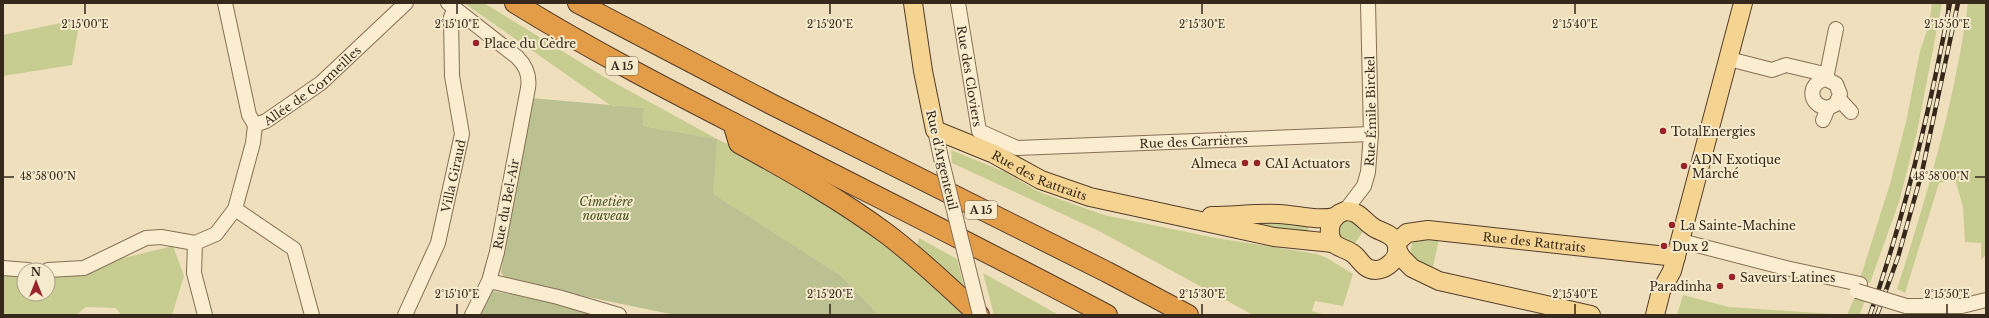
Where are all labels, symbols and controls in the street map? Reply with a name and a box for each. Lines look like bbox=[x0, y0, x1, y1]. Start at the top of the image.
text: 2°15'00"E bbox=[61, 18, 109, 31]
text: 2°15'10"E bbox=[435, 18, 479, 31]
text: 2°15'20"E bbox=[807, 18, 853, 31]
text: 2°15'30"E bbox=[1179, 18, 1225, 31]
text: 2°15'40"E bbox=[1552, 18, 1598, 31]
text: 2°15'50"E bbox=[1924, 18, 1970, 31]
street label: Rue des Cloviers bbox=[954, 24, 986, 128]
place label: Place du Cèdre bbox=[484, 36, 576, 51]
marker: Place du Cèdre bbox=[471, 38, 481, 48]
street label: Allée de Cormeilles bbox=[260, 42, 364, 129]
street label: Rue Émile Birckel bbox=[1361, 55, 1379, 167]
road number: A 15 bbox=[606, 57, 638, 75]
street label: Rue d'Argenteuil bbox=[923, 108, 961, 212]
place label: TotalEnergies bbox=[1671, 124, 1755, 139]
marker: TotalEnergies bbox=[1658, 126, 1668, 136]
street label: Rue des Carrières bbox=[1139, 131, 1248, 151]
street label: Villa Giraud bbox=[437, 138, 468, 215]
street label: Rue des Rattraits bbox=[989, 147, 1089, 203]
place label: ADN Exotique Marché bbox=[1691, 152, 1781, 181]
place label: Almeca bbox=[1190, 156, 1237, 171]
place label: CAI Actuators bbox=[1265, 156, 1350, 171]
street label: Rue du Bel-Air bbox=[490, 157, 522, 250]
marker: Almeca bbox=[1240, 158, 1250, 168]
marker: CAI Actuators bbox=[1252, 158, 1262, 168]
marker: ADN Exotique Marché bbox=[1679, 161, 1689, 171]
text: 48°58'00"N bbox=[20, 170, 76, 183]
text: 48°58'00"N bbox=[1913, 170, 1969, 183]
park label: Cimetière nouveau bbox=[579, 194, 633, 223]
road number: A 15 bbox=[965, 201, 997, 219]
place label: La Sainte-Machine bbox=[1680, 218, 1796, 233]
marker: La Sainte-Machine bbox=[1667, 220, 1677, 230]
street label: Rue des Rattraits bbox=[1482, 229, 1587, 255]
place label: Dux 2 bbox=[1672, 239, 1709, 254]
marker: Dux 2 bbox=[1659, 241, 1669, 251]
north arrow bbox=[16, 262, 56, 302]
text: N bbox=[31, 265, 42, 279]
place label: Saveurs Latines bbox=[1740, 270, 1835, 285]
marker: Saveurs Latines bbox=[1727, 272, 1737, 282]
place label: Paradinha bbox=[1650, 279, 1712, 294]
marker: Paradinha bbox=[1715, 281, 1725, 291]
text: 2°15'10"E bbox=[435, 288, 479, 301]
text: 2°15'20"E bbox=[807, 288, 853, 301]
text: 2°15'30"E bbox=[1179, 288, 1225, 301]
text: 2°15'40"E bbox=[1552, 288, 1598, 301]
text: 2°15'50"E bbox=[1924, 288, 1970, 301]

